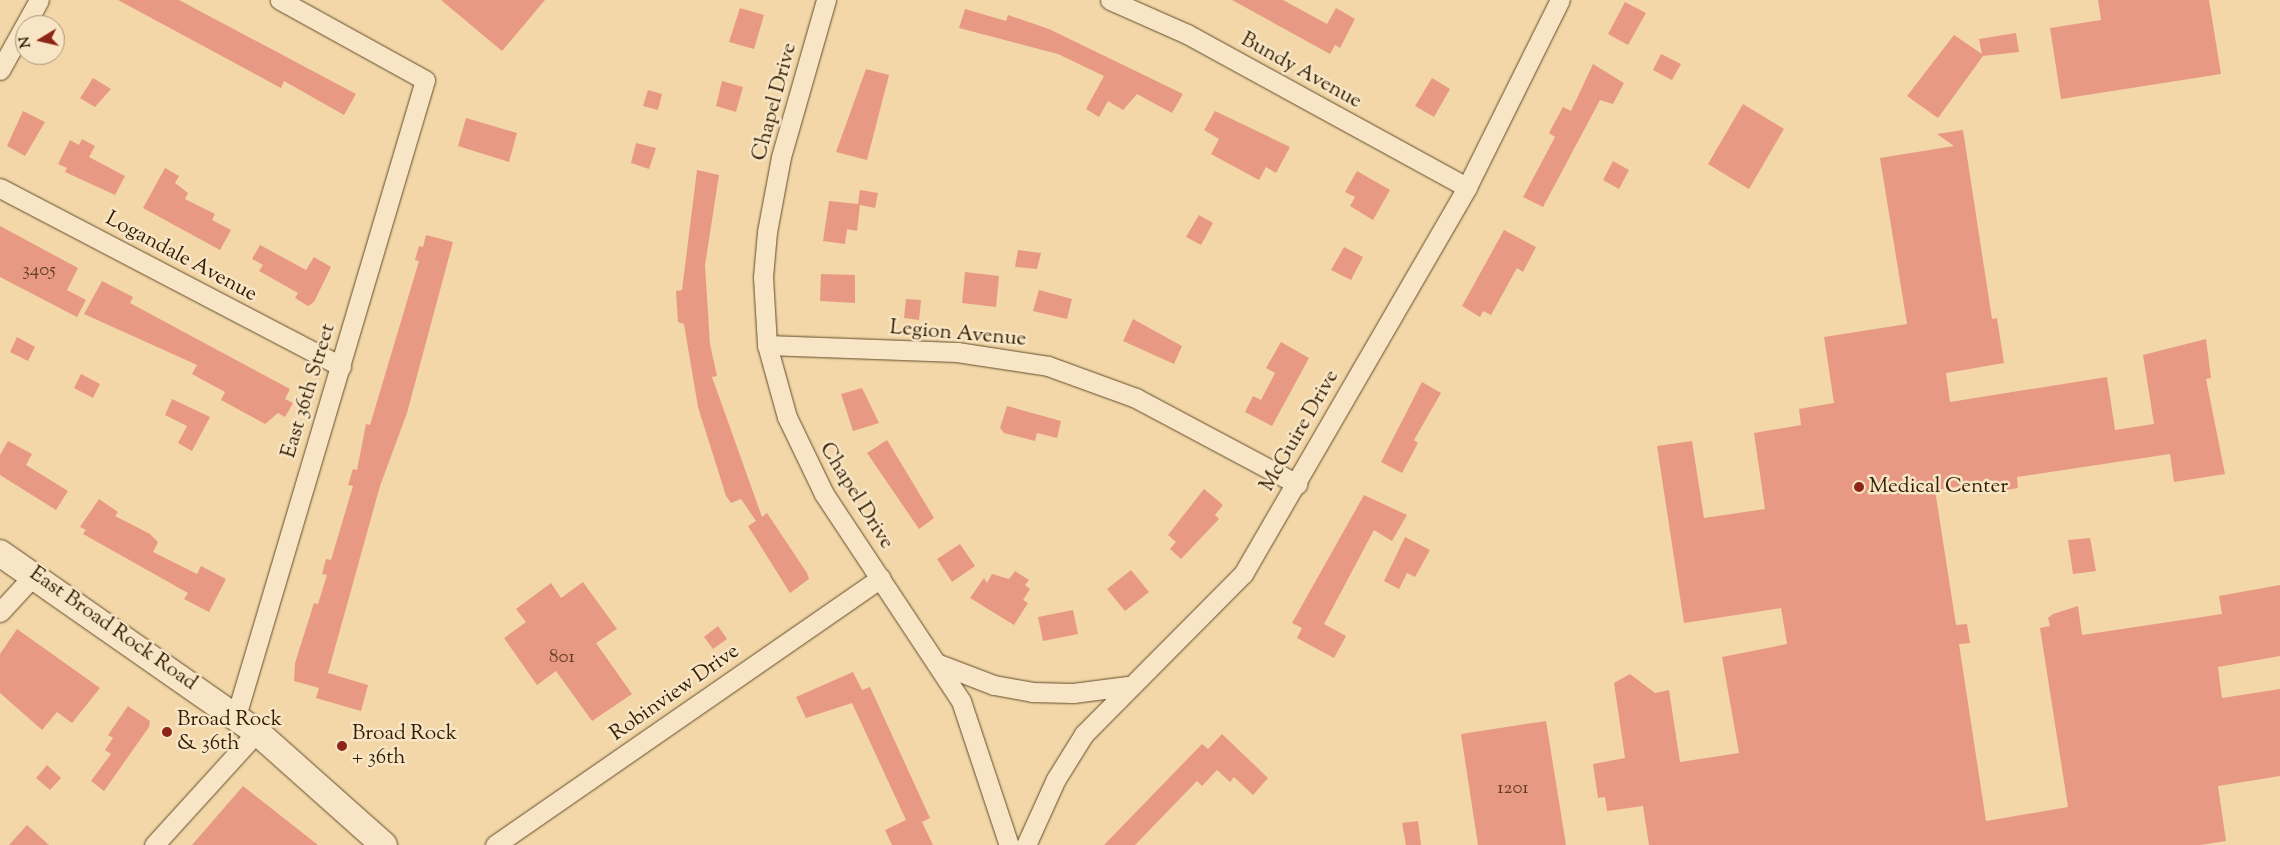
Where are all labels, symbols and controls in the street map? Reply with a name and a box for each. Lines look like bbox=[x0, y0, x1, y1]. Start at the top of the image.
north arrow bbox=[15, 15, 65, 65]
street label: Bundy Avenue bbox=[1236, 27, 1366, 115]
text: N bbox=[15, 35, 37, 49]
street label: Chapel Drive bbox=[747, 40, 803, 164]
street label: Logandale Avenue bbox=[101, 206, 261, 308]
house number: 3405 bbox=[22, 260, 56, 282]
street label: Legion Avenue bbox=[889, 315, 1027, 353]
street label: East 36th Street bbox=[277, 321, 341, 461]
street label: McGuire Drive bbox=[1255, 366, 1345, 496]
street label: Chapel Drive bbox=[813, 438, 899, 554]
place label: Medical Center bbox=[1869, 474, 2008, 500]
marker: Medical Center bbox=[1853, 481, 1865, 493]
street label: East Broad Rock Road bbox=[24, 562, 202, 696]
street label: Robinview Drive bbox=[606, 639, 744, 747]
house number: 801 bbox=[549, 647, 575, 669]
place label: Broad Rock & 36th bbox=[177, 707, 282, 757]
place label: Broad Rock + 36th bbox=[352, 721, 457, 771]
marker: Broad Rock & 36th bbox=[161, 726, 173, 738]
marker: Broad Rock + 36th bbox=[336, 740, 348, 752]
house number: 1201 bbox=[1497, 778, 1529, 800]

